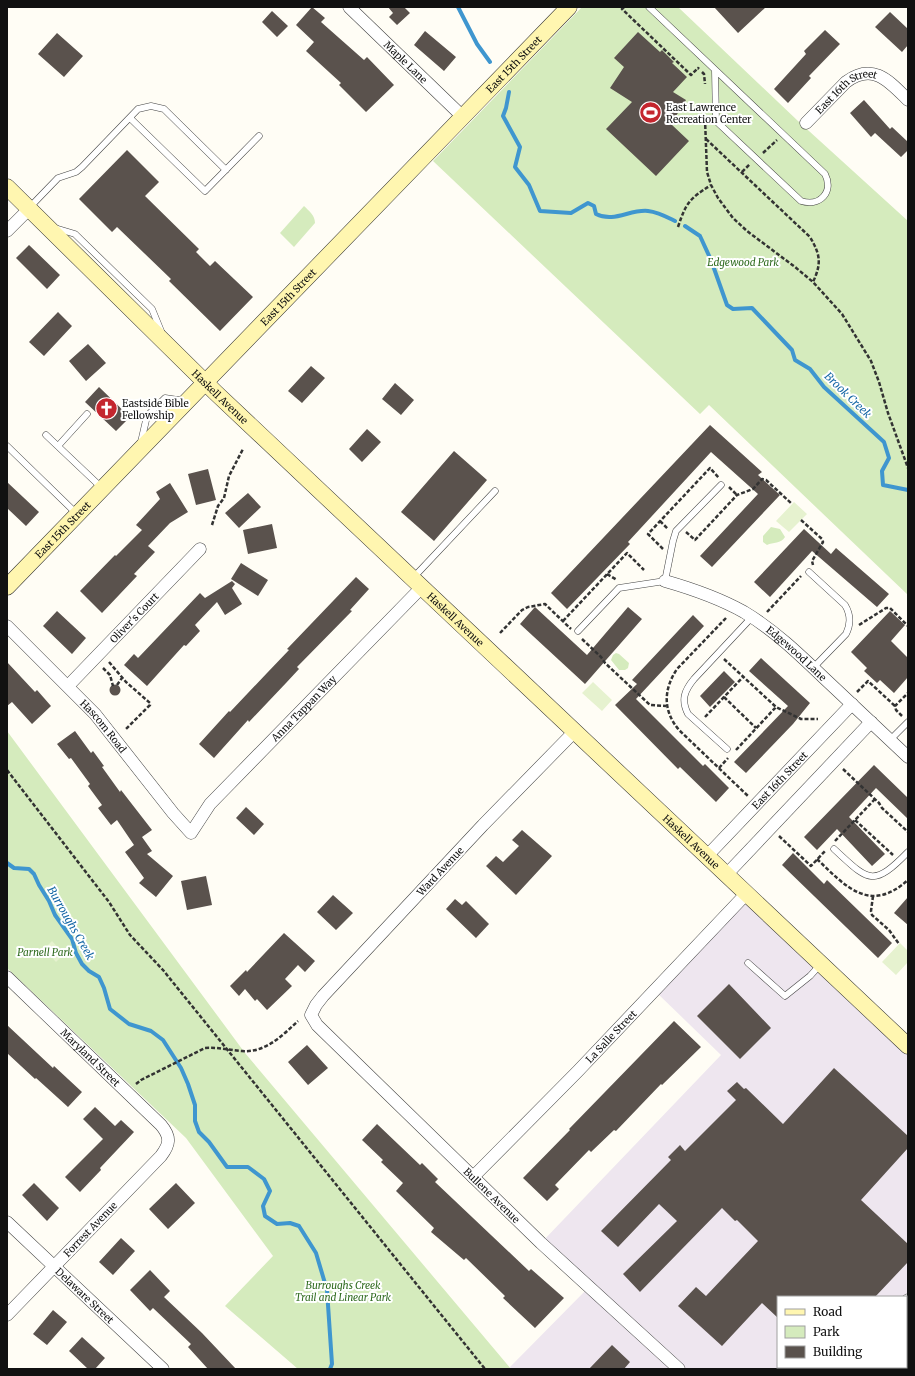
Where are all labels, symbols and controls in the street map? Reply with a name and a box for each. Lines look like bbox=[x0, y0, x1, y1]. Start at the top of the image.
street label: East 15th Street bbox=[483, 33, 545, 96]
street label: Maple Lane bbox=[381, 38, 430, 86]
street label: East 16th Street bbox=[813, 67, 879, 117]
sports icon: East Lawrence Recreation Center bbox=[637, 100, 663, 126]
place label: East Lawrence Recreation Center bbox=[666, 101, 752, 126]
park label: Edgewood Park bbox=[707, 256, 779, 269]
street label: East 15th Street bbox=[258, 266, 319, 328]
street label: Haskell Avenue bbox=[189, 367, 251, 427]
water label: Brook Creek bbox=[822, 369, 874, 421]
church icon: Eastside Bible Fellowship bbox=[94, 396, 120, 422]
place label: Eastside Bible Fellowship bbox=[122, 397, 189, 422]
street label: East 15th Street bbox=[32, 499, 94, 561]
street label: Oliver's Court bbox=[107, 590, 162, 646]
street label: Haskell Avenue bbox=[424, 590, 486, 649]
street label: Edgewood Lane bbox=[763, 623, 829, 684]
street label: Anna Tappan Way bbox=[268, 673, 339, 745]
street label: Hascom Road bbox=[77, 697, 129, 756]
street label: East 16th Street bbox=[749, 749, 810, 812]
street label: Haskell Avenue bbox=[660, 812, 722, 872]
street label: Ward Avenue bbox=[414, 844, 466, 899]
water label: Burroughs Creek bbox=[44, 884, 98, 962]
park label: Parnell Park bbox=[17, 946, 73, 959]
street label: La Salle Street bbox=[583, 1007, 640, 1066]
street label: Maryland Street bbox=[58, 1026, 123, 1089]
street label: Bullene Avenue bbox=[461, 1165, 523, 1226]
street label: Forrest Avenue bbox=[61, 1199, 120, 1260]
street label: Delaware Street bbox=[53, 1265, 117, 1326]
park label: Burroughs Creek Trail and Linear Park bbox=[295, 1279, 392, 1304]
legend bbox=[777, 1296, 907, 1368]
text: Road bbox=[813, 1304, 842, 1319]
text: Park bbox=[813, 1324, 840, 1339]
text: Building bbox=[813, 1344, 863, 1359]

